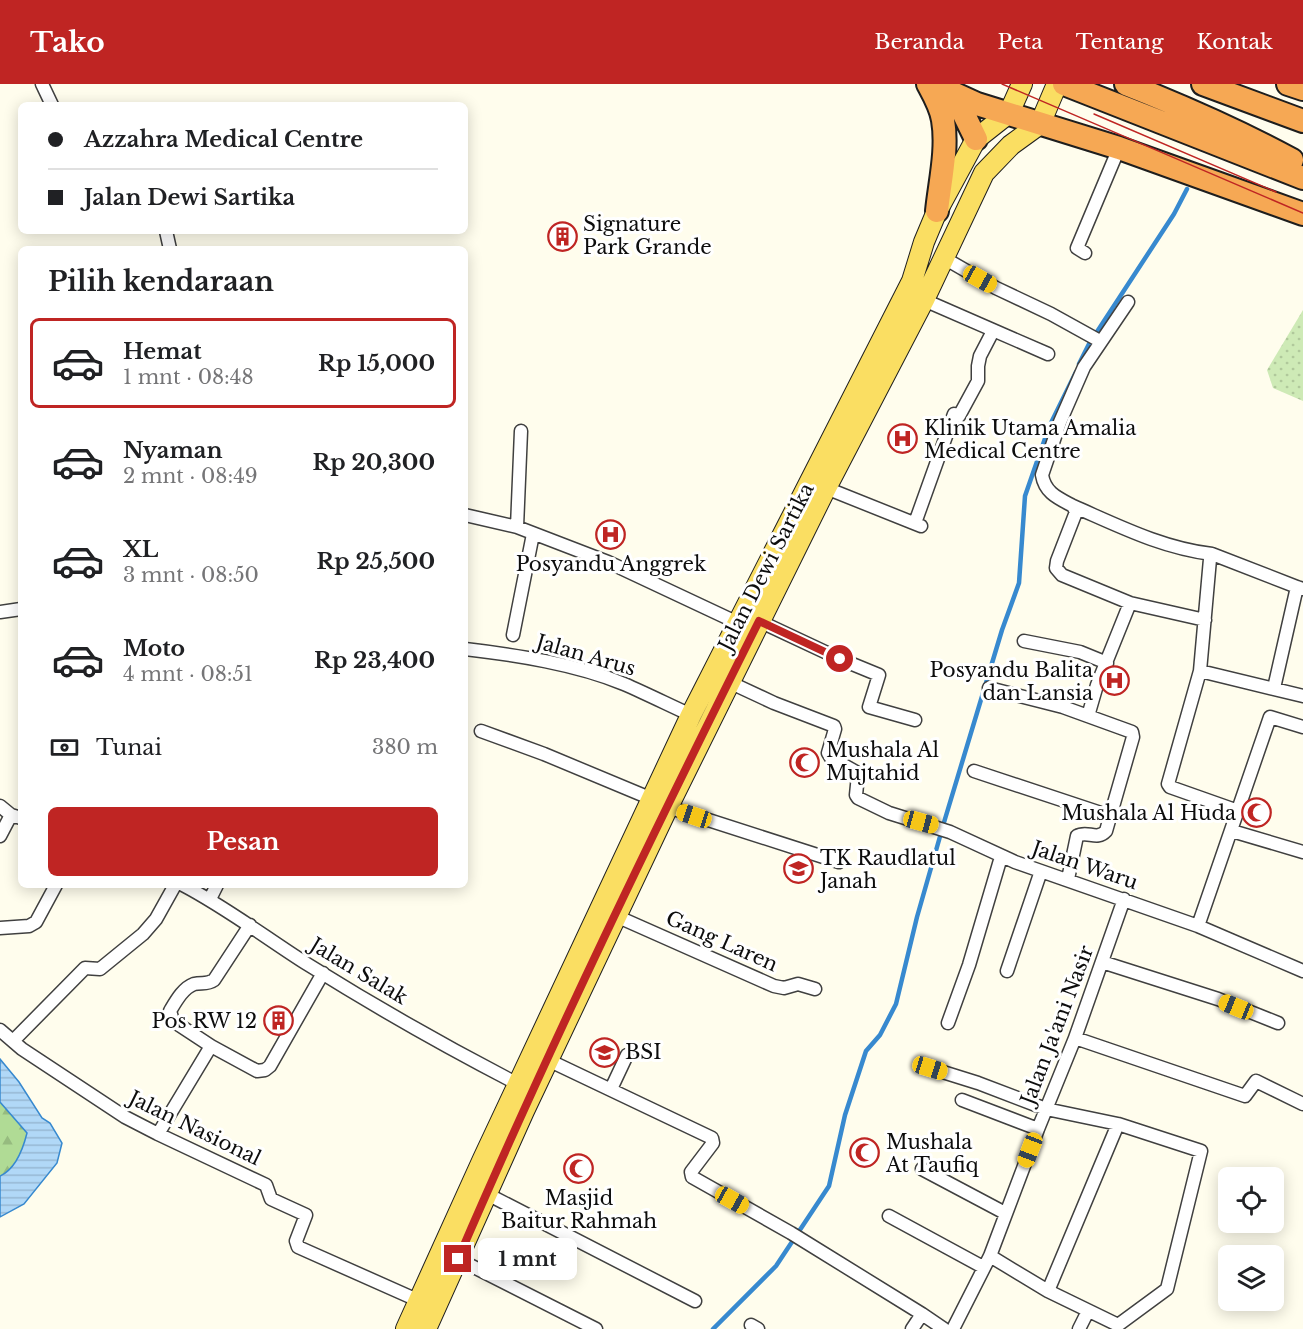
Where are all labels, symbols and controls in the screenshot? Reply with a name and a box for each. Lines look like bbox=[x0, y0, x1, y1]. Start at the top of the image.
text: Tako bbox=[30, 25, 105, 60]
text: Beranda bbox=[874, 29, 964, 55]
text: Peta bbox=[997, 29, 1043, 55]
text: Tentang bbox=[1076, 29, 1164, 55]
text: Kontak bbox=[1197, 29, 1273, 55]
text: Azzahra Medical Centre bbox=[84, 126, 363, 153]
text: Jalan Dewi Sartika bbox=[84, 184, 295, 211]
place label: Signature Park Grande bbox=[583, 212, 712, 259]
building icon: Signature Park Grande bbox=[546, 220, 578, 252]
car bbox=[960, 262, 1000, 296]
text: Pilih kendaraan bbox=[48, 265, 274, 298]
icon: car bbox=[51, 336, 105, 390]
text: Hemat bbox=[123, 338, 202, 365]
text: Rp 15,000 bbox=[318, 350, 435, 377]
text: 1 mnt · 08:48 bbox=[123, 365, 254, 389]
place label: Klinik Utama Amalia Medical Centre bbox=[924, 416, 1137, 463]
hospital icon: Klinik Utama Amalia Medical Centre bbox=[887, 423, 919, 455]
icon: car bbox=[51, 435, 105, 489]
text: Nyaman bbox=[123, 437, 222, 464]
text: Rp 20,300 bbox=[312, 449, 435, 476]
text: 2 mnt · 08:49 bbox=[123, 464, 258, 488]
street label: Jalan Dewi Sartika bbox=[712, 478, 819, 658]
hospital icon: Posyandu Anggrek bbox=[595, 518, 627, 550]
icon: car bbox=[51, 534, 105, 588]
text: XL bbox=[123, 536, 158, 563]
text: Rp 25,500 bbox=[316, 548, 435, 575]
place label: Posyandu Anggrek bbox=[516, 552, 707, 576]
text: 3 mnt · 08:50 bbox=[123, 563, 259, 587]
street label: Jalan Arus bbox=[531, 629, 638, 681]
icon: car bbox=[51, 633, 105, 687]
text: Moto bbox=[123, 635, 185, 662]
route start bbox=[826, 645, 853, 672]
text: Rp 23,400 bbox=[314, 647, 435, 674]
place label: Posyandu Balita dan Lansia bbox=[929, 658, 1094, 705]
text: 4 mnt · 08:51 bbox=[123, 662, 253, 686]
hospital icon: Posyandu Balita dan Lansia bbox=[1098, 665, 1130, 697]
icon: cash bbox=[48, 731, 81, 764]
text: Tunai bbox=[96, 734, 162, 761]
text: 380 m bbox=[372, 735, 438, 759]
place label: Mushala Al Mujtahid bbox=[826, 738, 939, 785]
mosque icon: Mushala Al Mujtahid bbox=[789, 746, 821, 778]
mosque icon: Mushala Al Huda bbox=[1241, 797, 1273, 829]
place label: Mushala Al Huda bbox=[1061, 801, 1237, 825]
car bbox=[674, 802, 714, 830]
button: Pesan bbox=[48, 807, 438, 876]
car bbox=[901, 809, 941, 835]
street label: Jalan Waru bbox=[1026, 835, 1141, 894]
place label: TK Raudlatul Janah bbox=[817, 846, 956, 893]
school or university icon: TK Raudlatul Janah bbox=[783, 853, 815, 885]
street label: Gang Laren bbox=[662, 906, 782, 976]
street label: Jalan Salak bbox=[303, 931, 413, 1010]
street label: Jalan Ja'ani Nasir bbox=[1015, 942, 1099, 1111]
car bbox=[1216, 992, 1256, 1022]
building icon: Pos RW 12 bbox=[262, 1005, 294, 1037]
place label: Pos RW 12 bbox=[151, 1009, 257, 1033]
school or university icon: BSI bbox=[588, 1036, 620, 1068]
place label: BSI bbox=[625, 1040, 662, 1064]
car bbox=[910, 1054, 950, 1082]
street label: Jalan Nasional bbox=[122, 1084, 265, 1170]
place label: Mushala At Taufiq bbox=[885, 1130, 979, 1177]
car bbox=[1015, 1130, 1045, 1170]
mosque icon: Mushala At Taufiq bbox=[849, 1137, 881, 1169]
mosque icon: Masjid Baitur Rahmah bbox=[563, 1152, 595, 1184]
map controls bbox=[1218, 1167, 1284, 1311]
button: locate bbox=[1218, 1167, 1284, 1233]
car bbox=[712, 1183, 752, 1217]
place label: Masjid Baitur Rahmah bbox=[501, 1186, 657, 1233]
callout: 1 mnt bbox=[479, 1238, 578, 1280]
route end bbox=[444, 1245, 471, 1272]
button: layers bbox=[1218, 1245, 1284, 1311]
text: 1 mnt bbox=[498, 1247, 557, 1271]

